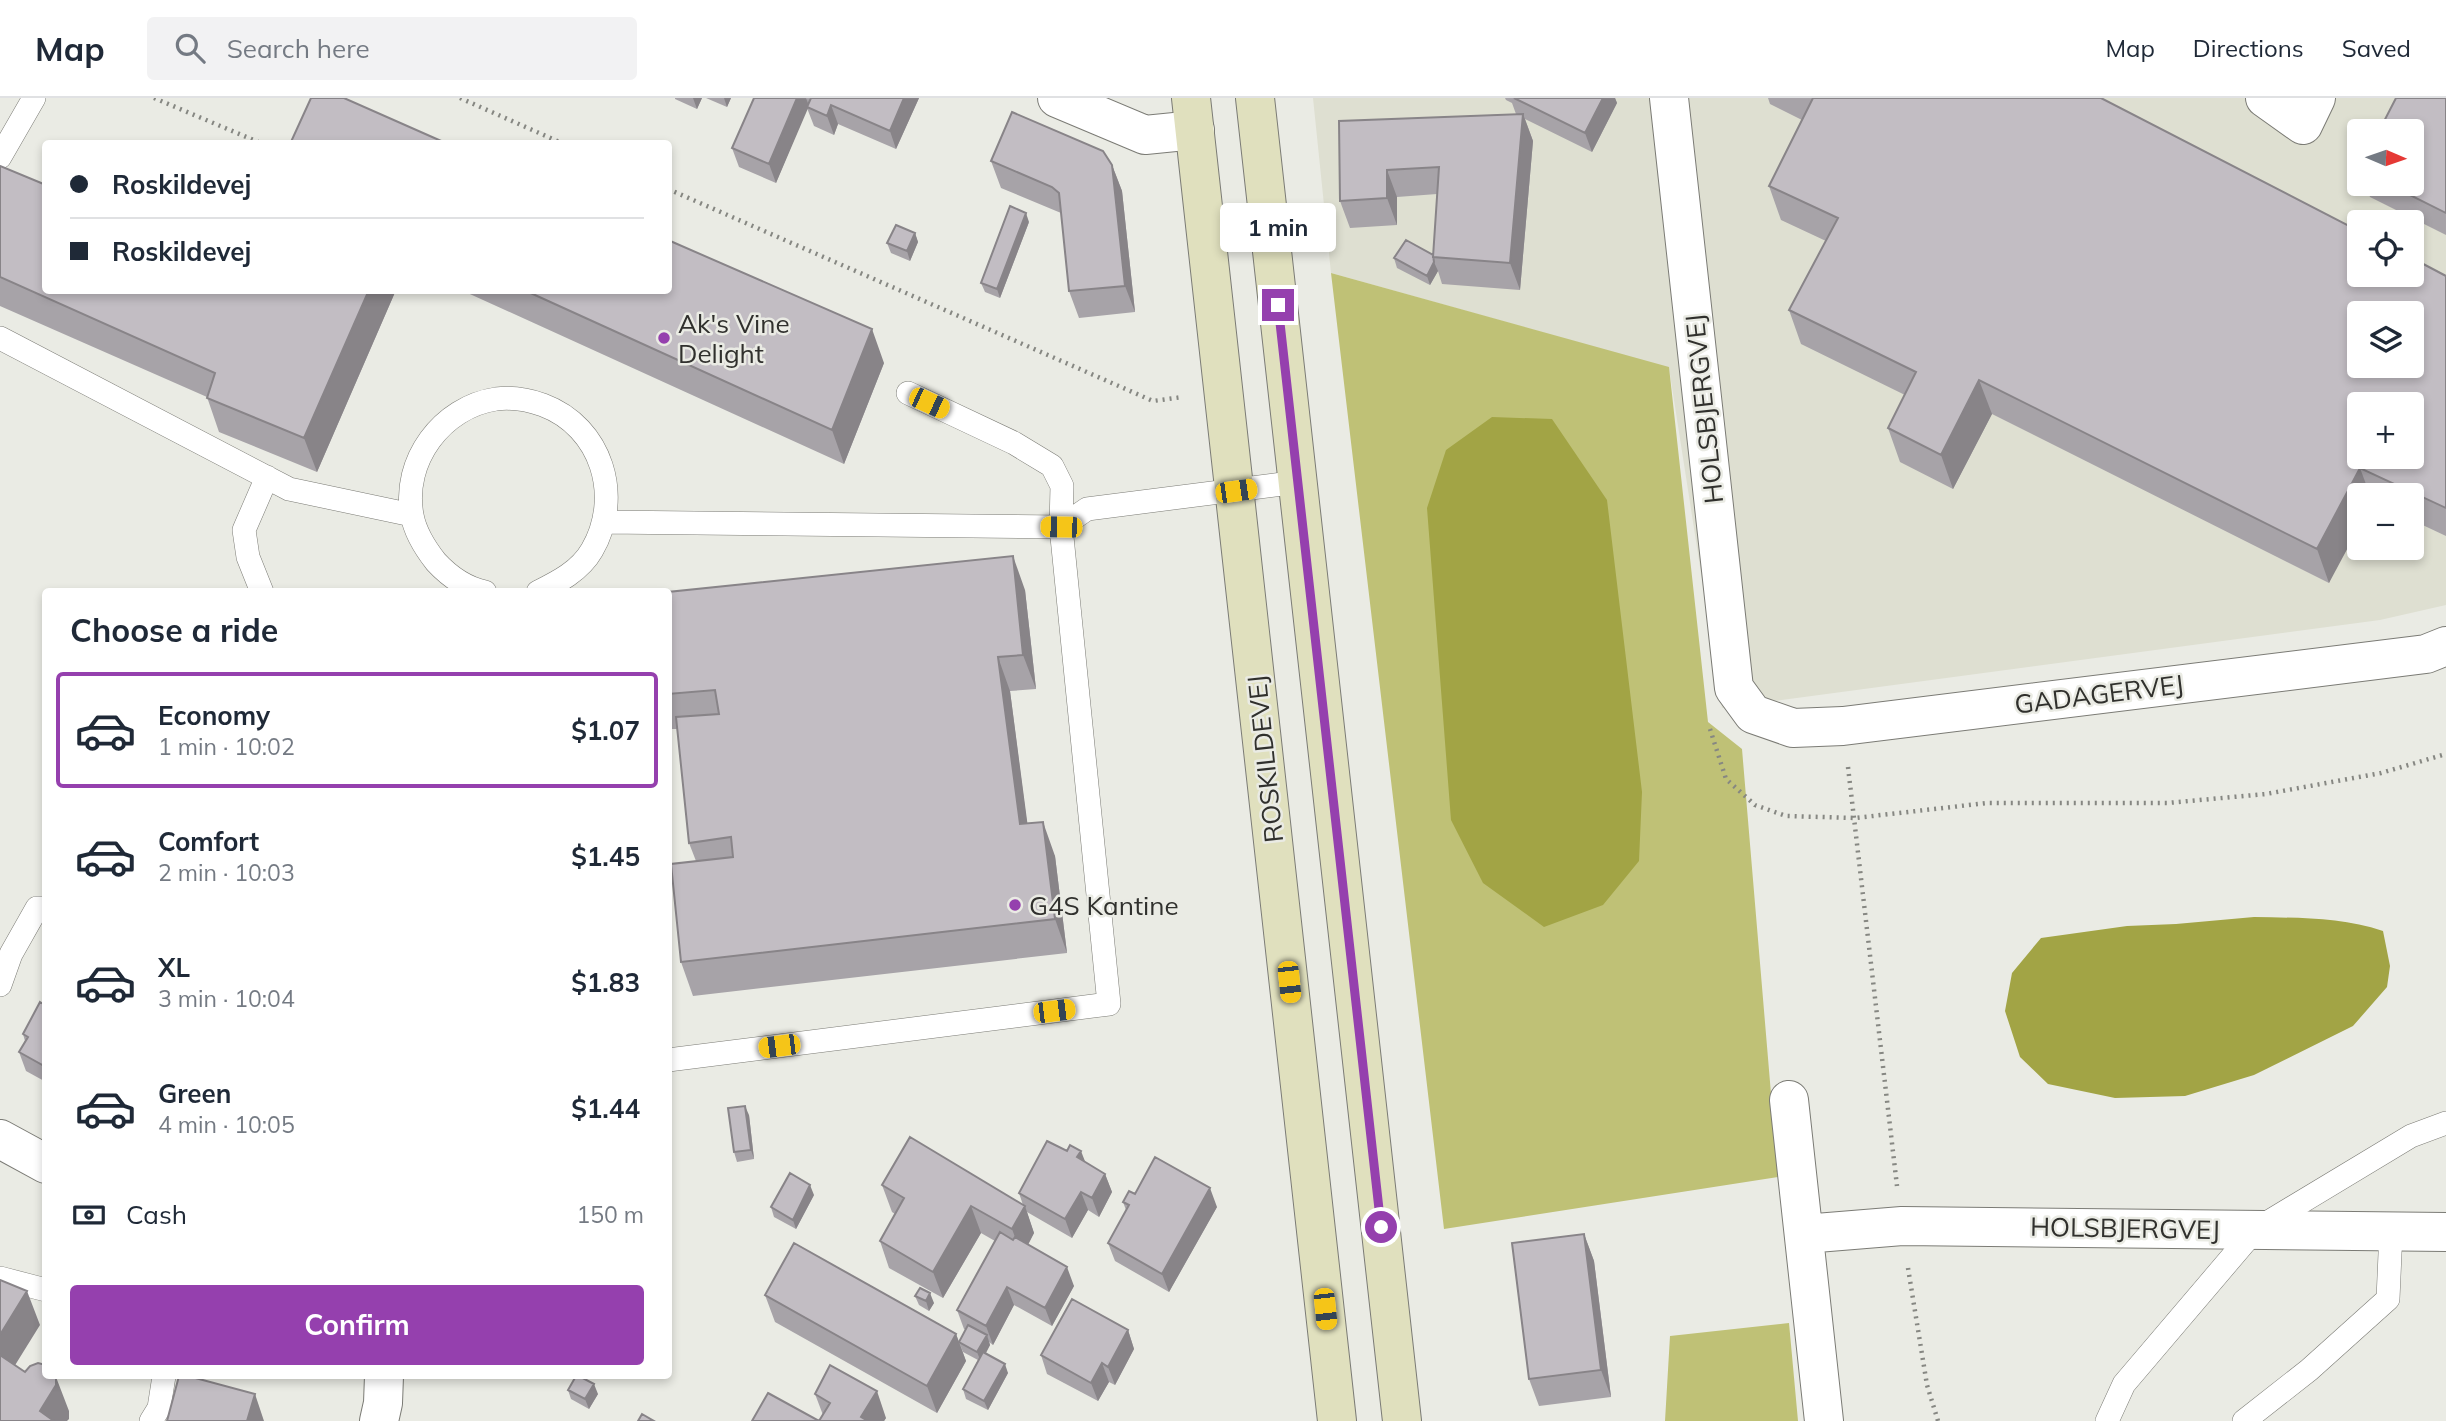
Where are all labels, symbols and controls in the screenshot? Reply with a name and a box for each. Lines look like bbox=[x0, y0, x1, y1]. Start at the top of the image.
search box bbox=[147, 17, 637, 80]
text: Map bbox=[35, 28, 105, 69]
icon: search bbox=[171, 29, 209, 67]
text: Search here bbox=[227, 32, 370, 65]
text: Map bbox=[2105, 33, 2155, 63]
text: Directions bbox=[2193, 33, 2304, 63]
text: Saved bbox=[2342, 33, 2411, 63]
north arrow bbox=[2347, 119, 2424, 196]
map controls bbox=[2347, 119, 2424, 560]
text: Roskildevej bbox=[112, 168, 251, 201]
callout: 1 min bbox=[1220, 204, 1336, 252]
button: locate bbox=[2347, 210, 2424, 287]
text: 1 min bbox=[1248, 213, 1308, 242]
text: Roskildevej bbox=[112, 235, 251, 268]
route end bbox=[1262, 289, 1294, 321]
button: layers bbox=[2347, 301, 2424, 378]
place label: Ak's Vine Delight bbox=[678, 307, 790, 370]
street label: HOLSBJERGVEJ bbox=[1678, 313, 1730, 505]
marker: Ak's Vine Delight bbox=[656, 330, 672, 346]
car bbox=[906, 385, 953, 421]
button: + bbox=[2347, 392, 2424, 469]
car bbox=[1214, 478, 1259, 504]
button: − bbox=[2347, 483, 2424, 560]
car bbox=[1040, 516, 1083, 538]
text: Choose a ride bbox=[70, 610, 278, 650]
street label: GADAGERVEJ bbox=[2013, 667, 2185, 721]
street label: ROSKILDEVEJ bbox=[1240, 674, 1290, 844]
icon: car bbox=[74, 699, 137, 762]
text: Economy bbox=[158, 699, 270, 732]
text: $1.07 bbox=[571, 714, 640, 747]
text: 1 min · 10:02 bbox=[158, 732, 295, 761]
icon: car bbox=[74, 825, 137, 888]
text: Comfort bbox=[158, 825, 259, 858]
text: $1.45 bbox=[571, 840, 640, 873]
text: 2 min · 10:03 bbox=[158, 858, 295, 887]
place label: G4S Kantine bbox=[1029, 889, 1179, 922]
marker: G4S Kantine bbox=[1007, 897, 1023, 913]
icon: car bbox=[74, 951, 137, 1014]
text: XL bbox=[158, 951, 190, 984]
car bbox=[1277, 960, 1302, 1004]
text: $1.83 bbox=[571, 966, 640, 999]
text: 3 min · 10:04 bbox=[158, 984, 295, 1013]
car bbox=[1032, 998, 1077, 1024]
car bbox=[757, 1033, 802, 1059]
icon: car bbox=[74, 1077, 137, 1140]
text: Green bbox=[158, 1077, 231, 1110]
text: $1.44 bbox=[571, 1092, 640, 1125]
text: 4 min · 10:05 bbox=[158, 1110, 295, 1139]
icon: cash bbox=[70, 1196, 108, 1234]
text: Cash bbox=[126, 1198, 187, 1231]
text: 150 m bbox=[576, 1200, 644, 1229]
street label: HOLSBJERGVEJ bbox=[2030, 1210, 2220, 1246]
route start bbox=[1365, 1211, 1397, 1243]
button: Confirm bbox=[70, 1285, 644, 1365]
car bbox=[1313, 1287, 1338, 1331]

